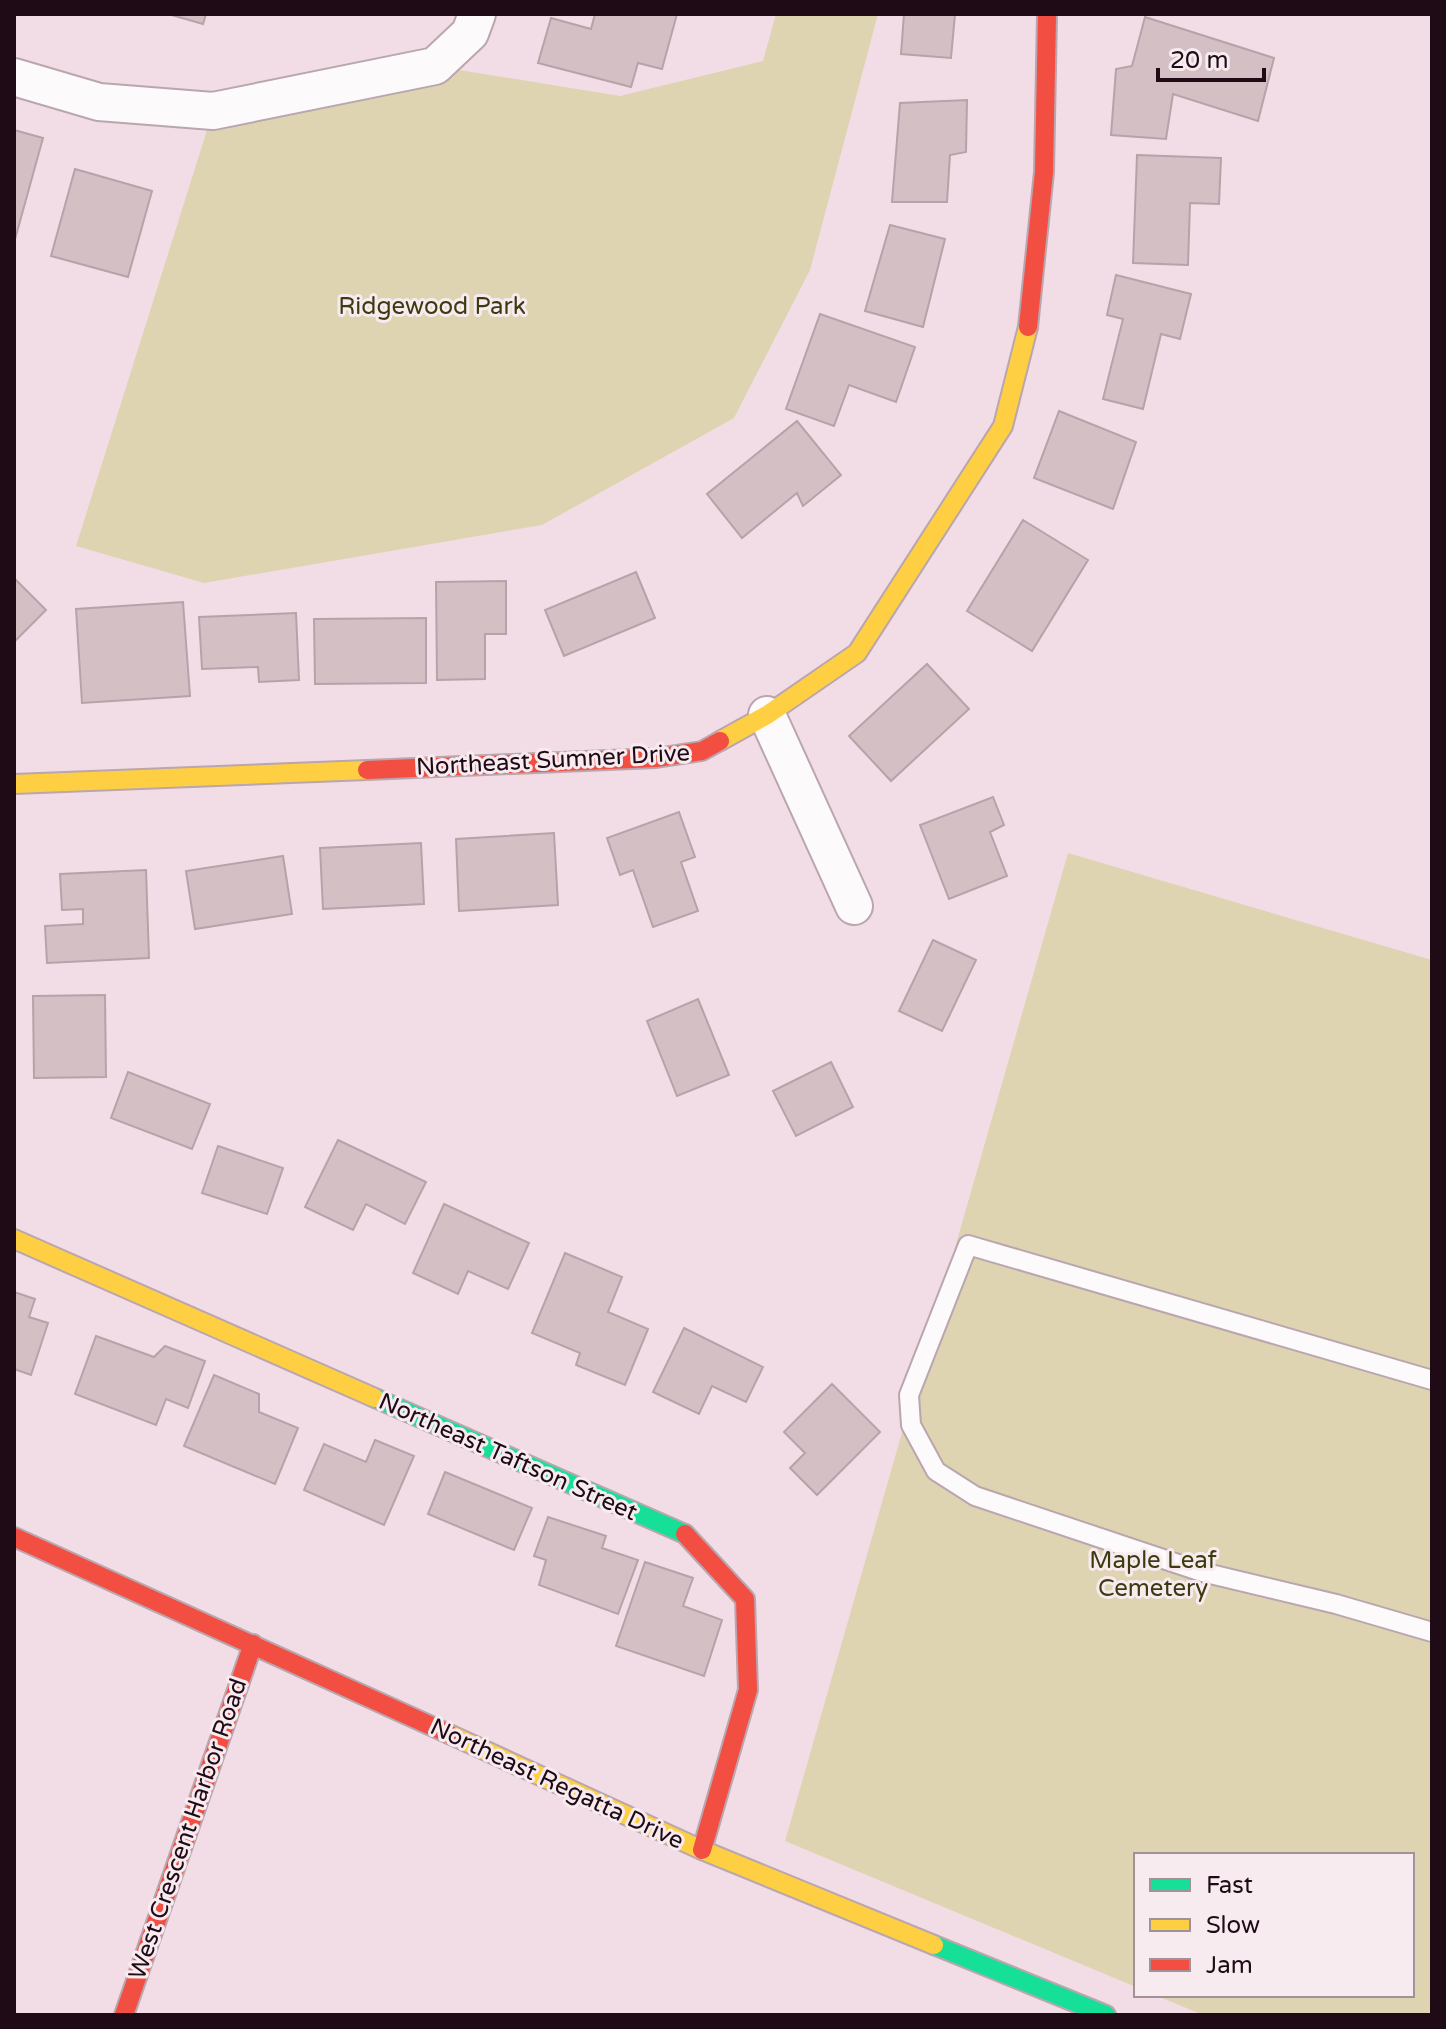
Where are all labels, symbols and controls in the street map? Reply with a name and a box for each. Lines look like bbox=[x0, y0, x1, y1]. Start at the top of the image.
scale bar bbox=[1158, 32, 1264, 82]
text: 20 m bbox=[1170, 46, 1228, 75]
park label: Ridgewood Park bbox=[338, 292, 526, 321]
street label: Northeast Sumner Drive bbox=[415, 738, 691, 782]
street label: Northeast Taftson Street bbox=[374, 1387, 642, 1527]
park label: Maple Leaf Cemetery bbox=[1089, 1546, 1218, 1603]
street label: West Crescent Harbor Road bbox=[123, 1675, 253, 1983]
street label: Northeast Regatta Drive bbox=[426, 1712, 688, 1856]
legend bbox=[1134, 1853, 1414, 1997]
text: Fast bbox=[1206, 1871, 1253, 1900]
text: Slow bbox=[1206, 1911, 1260, 1940]
text: Jam bbox=[1206, 1951, 1253, 1980]

